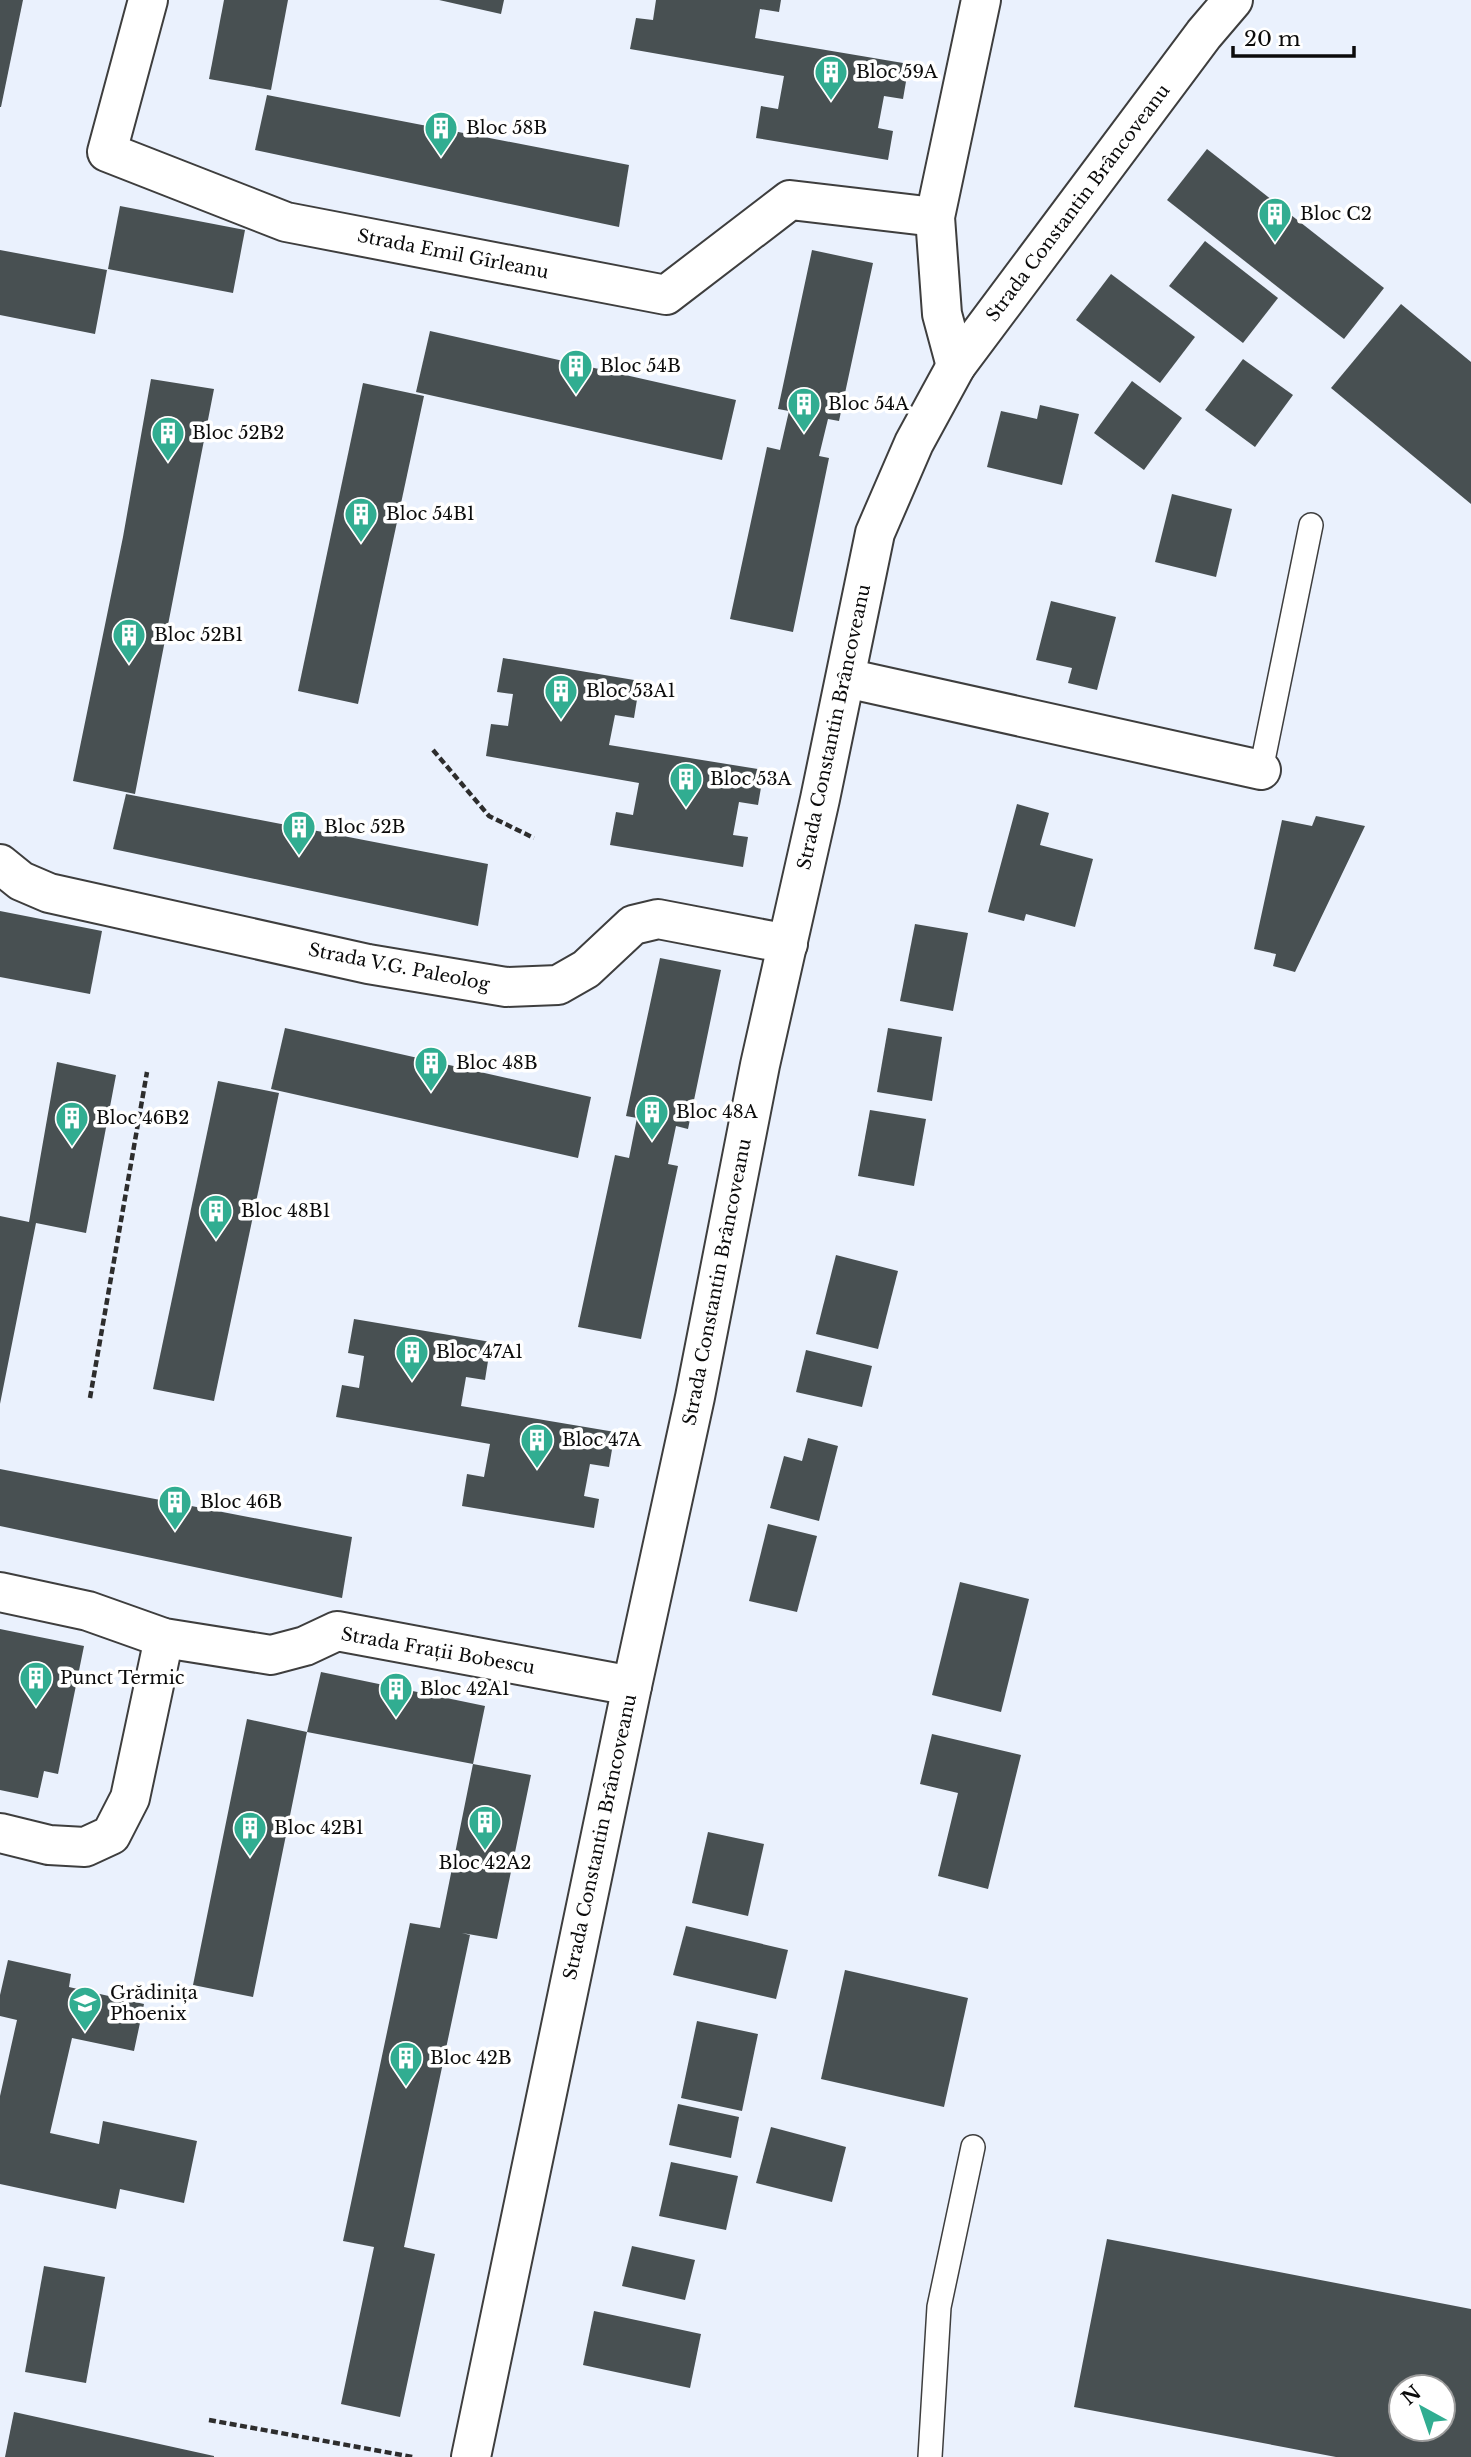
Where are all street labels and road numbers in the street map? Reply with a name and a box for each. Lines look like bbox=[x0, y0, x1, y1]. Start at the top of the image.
street label: Strada Constantin Brâncoveanu bbox=[981, 80, 1175, 326]
street label: Strada Emil Gîrleanu bbox=[355, 225, 551, 283]
street label: Strada Constantin Brâncoveanu bbox=[793, 582, 875, 872]
street label: Strada V.G. Paleolog bbox=[307, 939, 492, 995]
street label: Strada Constantin Brâncoveanu bbox=[678, 1137, 756, 1427]
street label: Strada Frații Bobescu bbox=[339, 1623, 537, 1679]
street label: Strada Constantin Brâncoveanu bbox=[559, 1692, 641, 1982]

